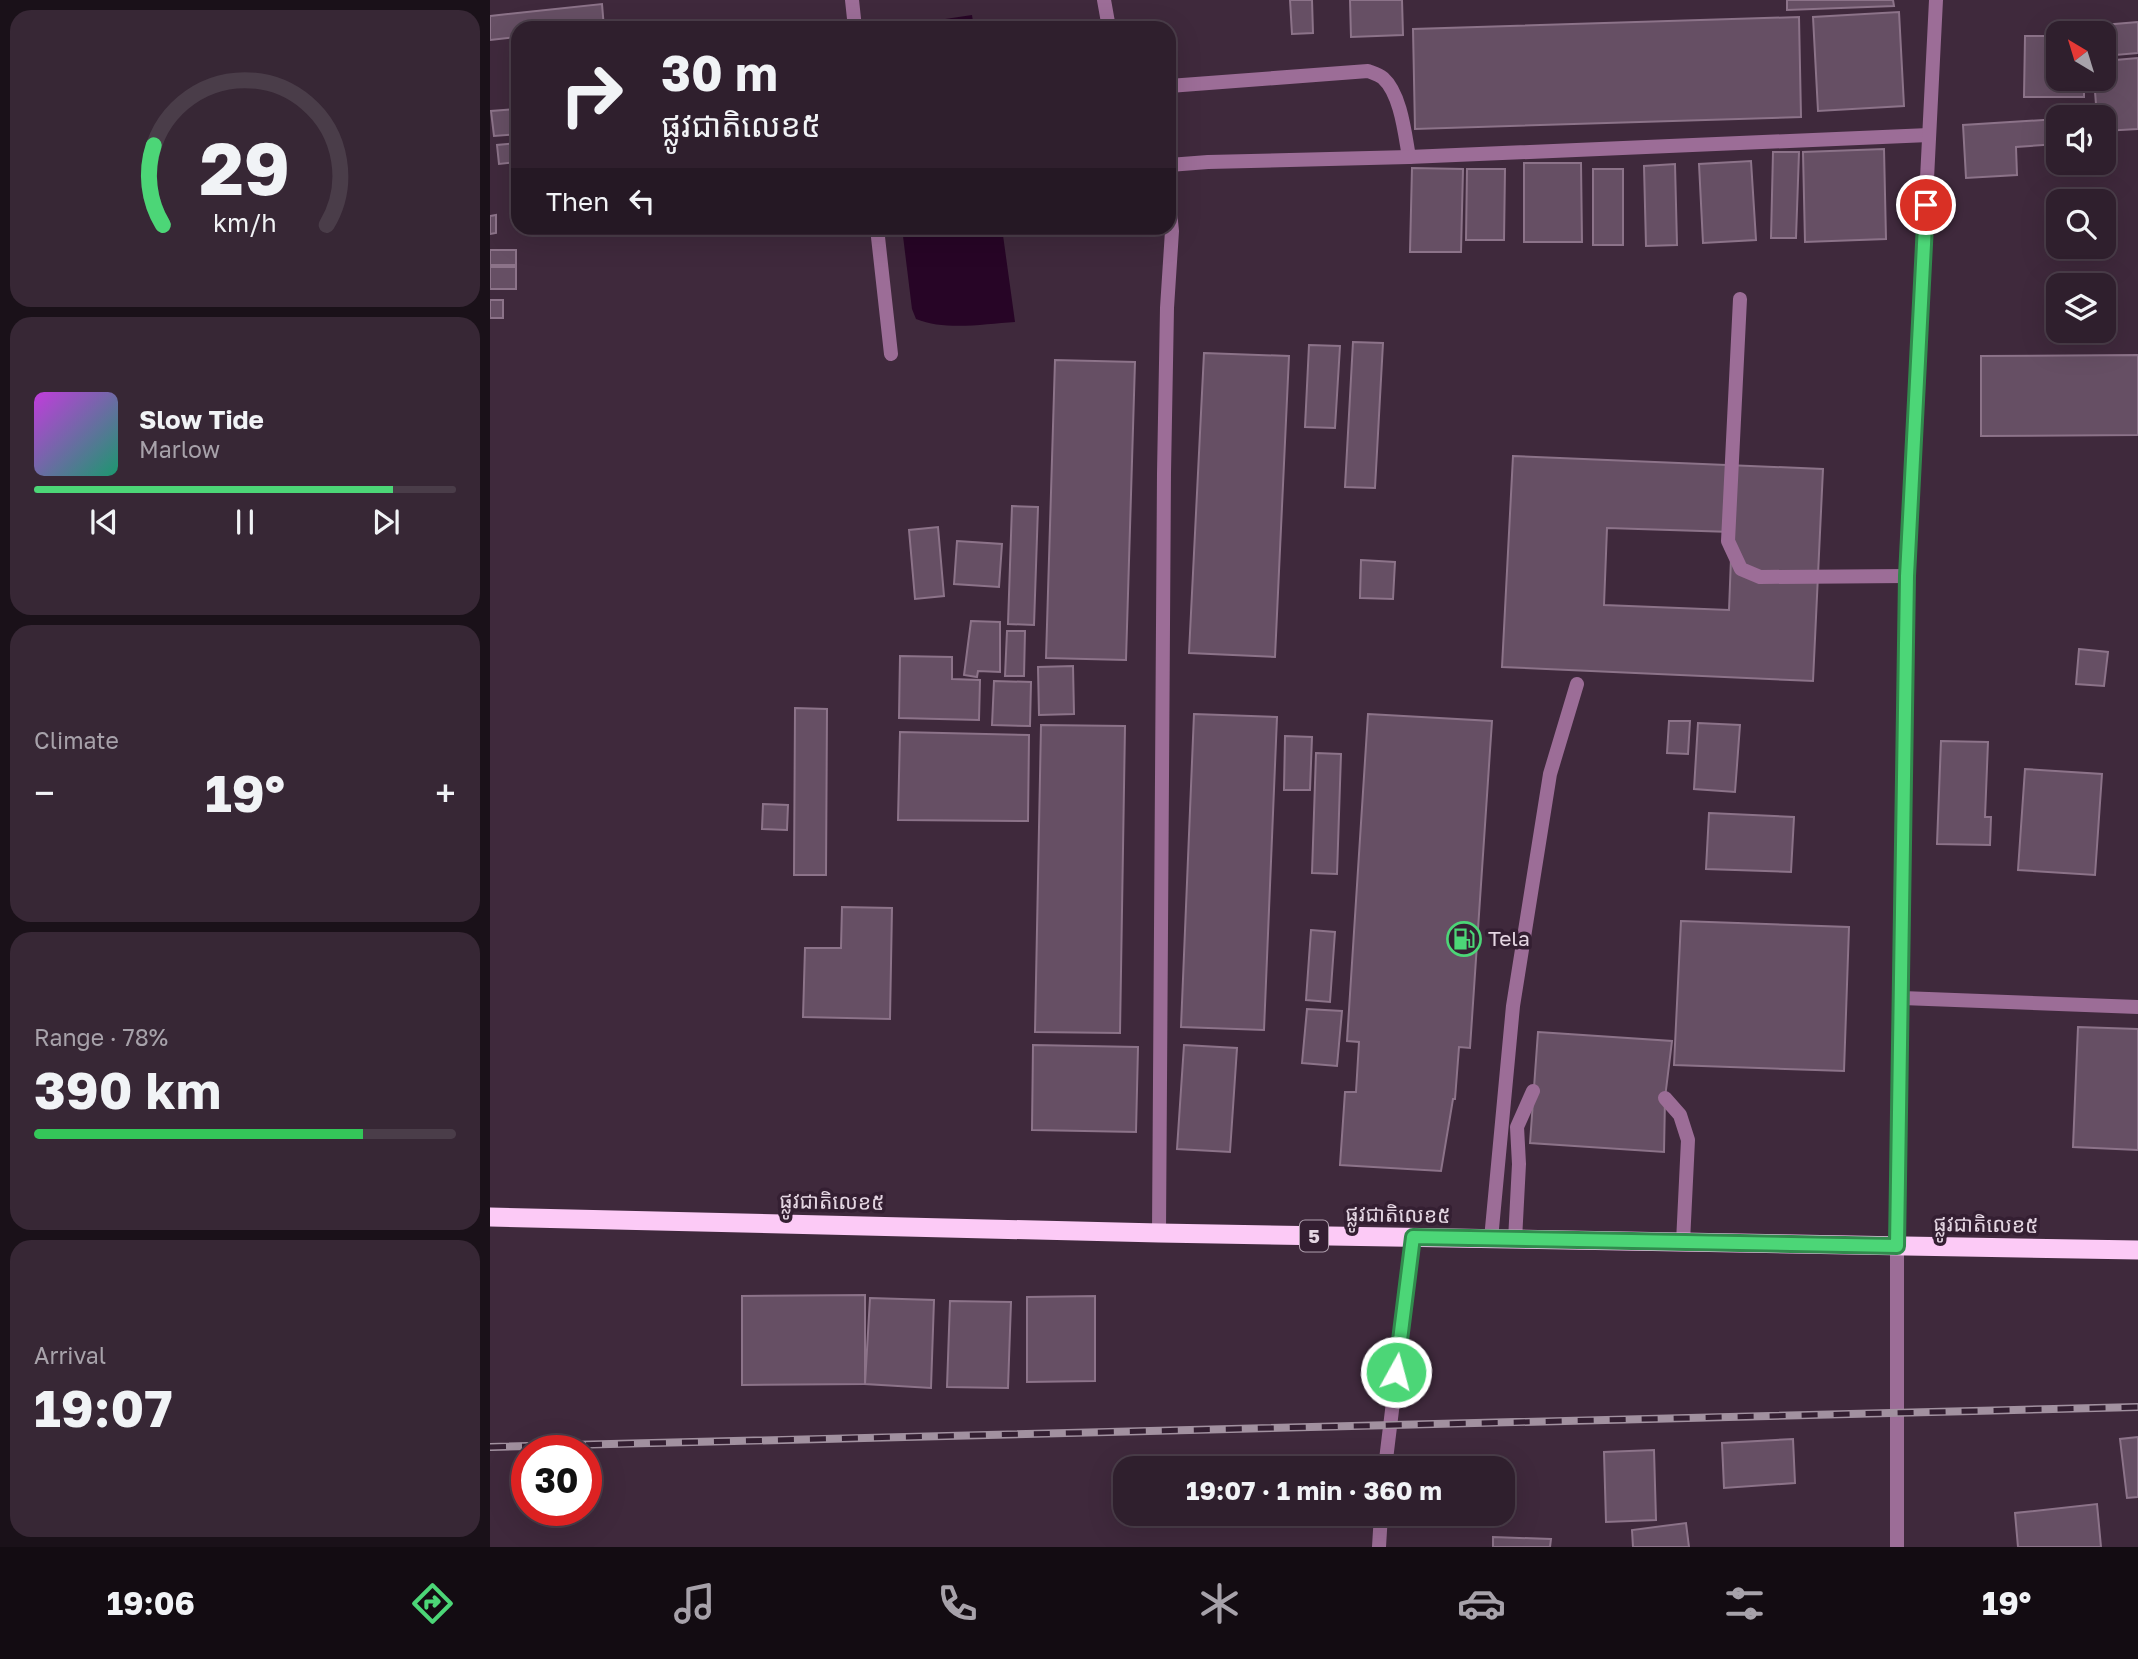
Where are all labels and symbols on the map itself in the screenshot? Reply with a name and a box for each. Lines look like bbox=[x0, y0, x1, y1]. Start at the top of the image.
north arrow bbox=[2046, 21, 2116, 91]
pin bbox=[1896, 175, 1956, 235]
fuel station icon: Tela bbox=[1445, 920, 1483, 958]
place label: Tela bbox=[1488, 925, 1530, 951]
street label: ផ្លូវជាតិលេខ៥ bbox=[779, 1187, 885, 1222]
street label: ផ្លូវជាតិលេខ៥ bbox=[1345, 1200, 1451, 1235]
street label: ផ្លូវជាតិលេខ៥ bbox=[1933, 1210, 2039, 1245]
road number: 5 bbox=[1300, 1220, 1328, 1252]
position arrow bbox=[1359, 1335, 1433, 1409]
speed limit sign: 30 bbox=[511, 1435, 602, 1526]

